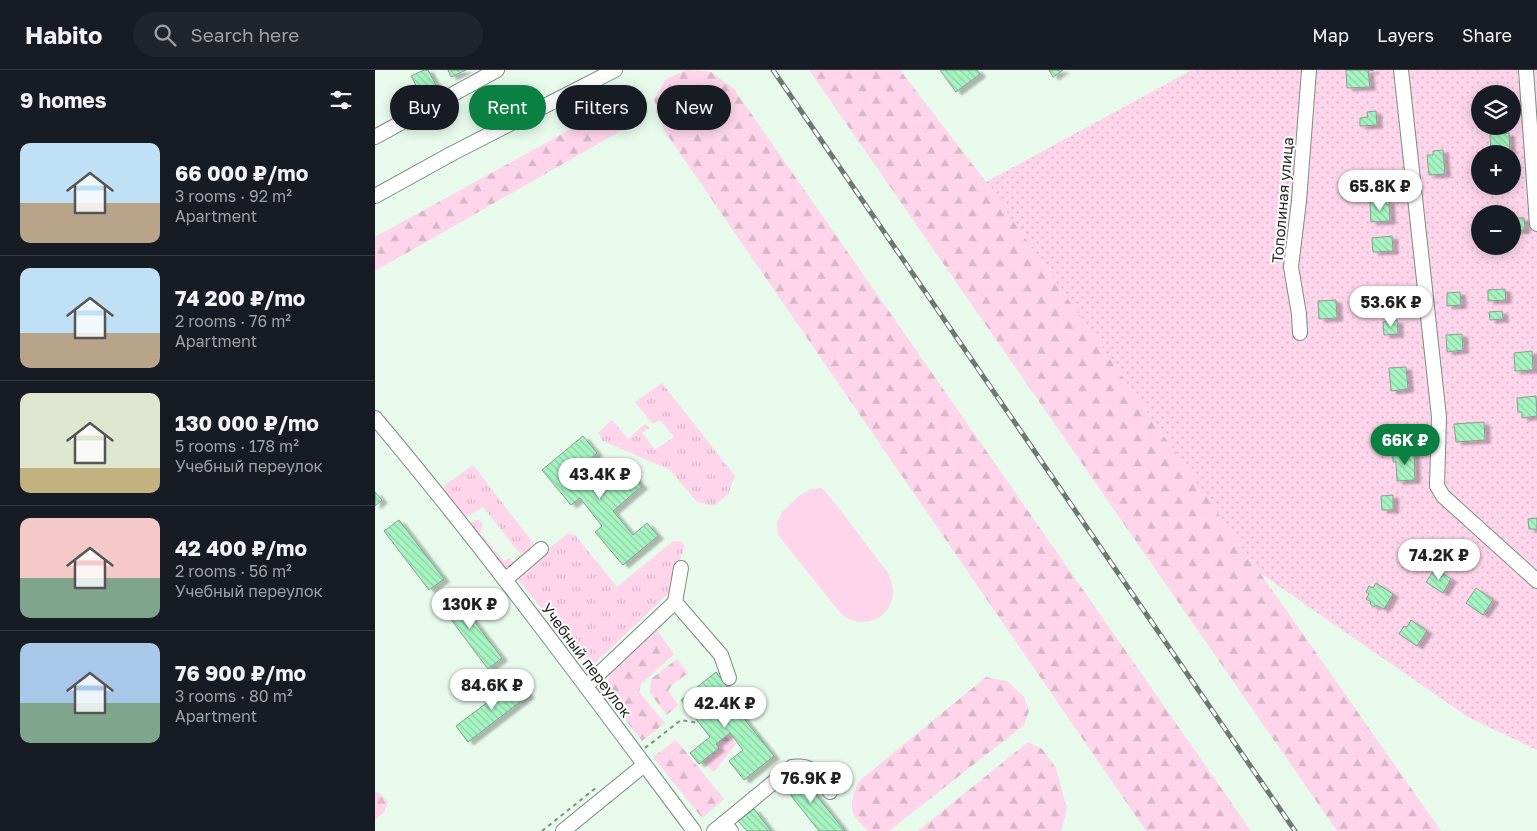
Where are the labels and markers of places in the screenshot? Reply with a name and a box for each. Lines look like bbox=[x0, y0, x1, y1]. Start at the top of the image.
pin: 65.8K ₽ bbox=[1334, 170, 1426, 212]
pin: 53.6K ₽ bbox=[1345, 286, 1437, 328]
pin: 66K ₽ bbox=[1370, 424, 1440, 466]
pin: 43.4K ₽ bbox=[554, 458, 646, 500]
pin: 74.2K ₽ bbox=[1393, 538, 1485, 581]
pin: 130K ₽ bbox=[429, 588, 511, 630]
pin: 84.6K ₽ bbox=[446, 668, 538, 711]
pin: 42.4K ₽ bbox=[679, 686, 771, 729]
pin: 76.9K ₽ bbox=[765, 762, 857, 804]

